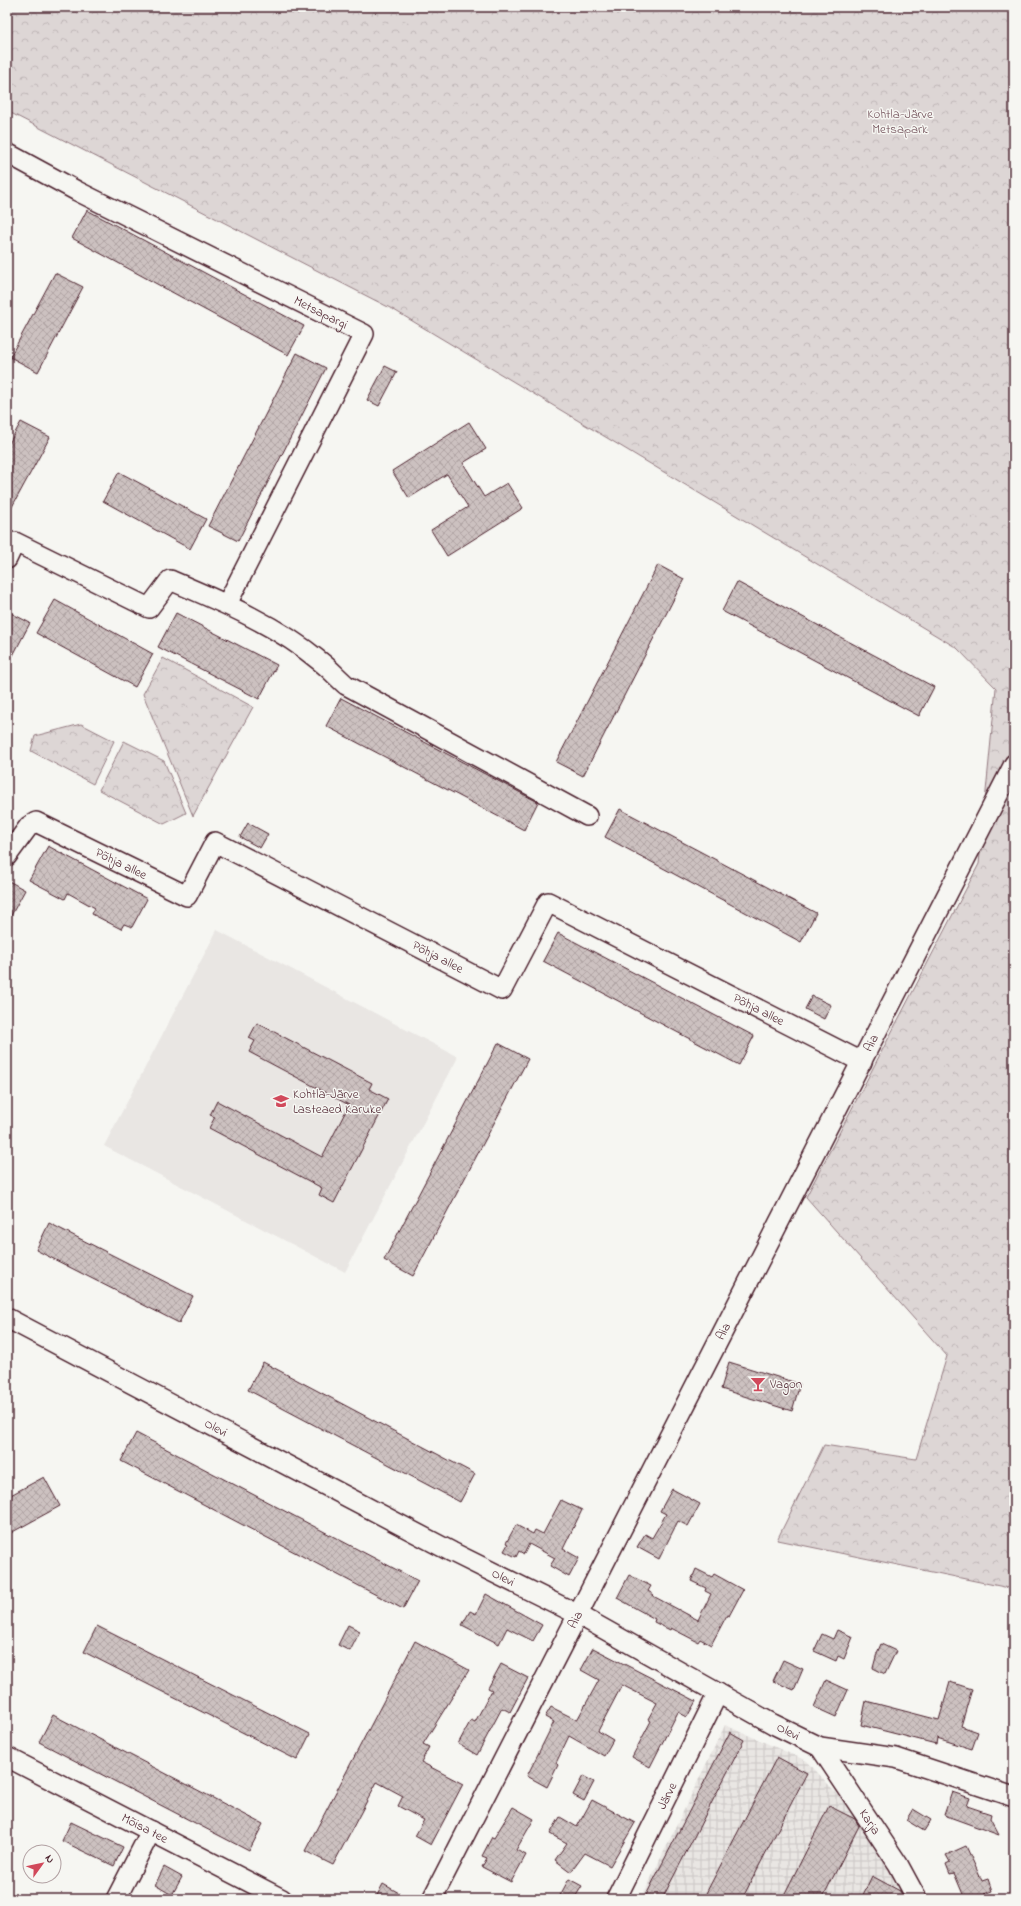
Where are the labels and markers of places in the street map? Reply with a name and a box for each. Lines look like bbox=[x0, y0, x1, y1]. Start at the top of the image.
place label: Kohtla-Järve Lasteaed Karuke bbox=[293, 1085, 381, 1119]
school or university icon: Kohtla-Järve Lasteaed Karuke bbox=[272, 1092, 290, 1110]
bar icon: Vagon bbox=[749, 1375, 767, 1393]
place label: Vagon bbox=[769, 1375, 802, 1395]

